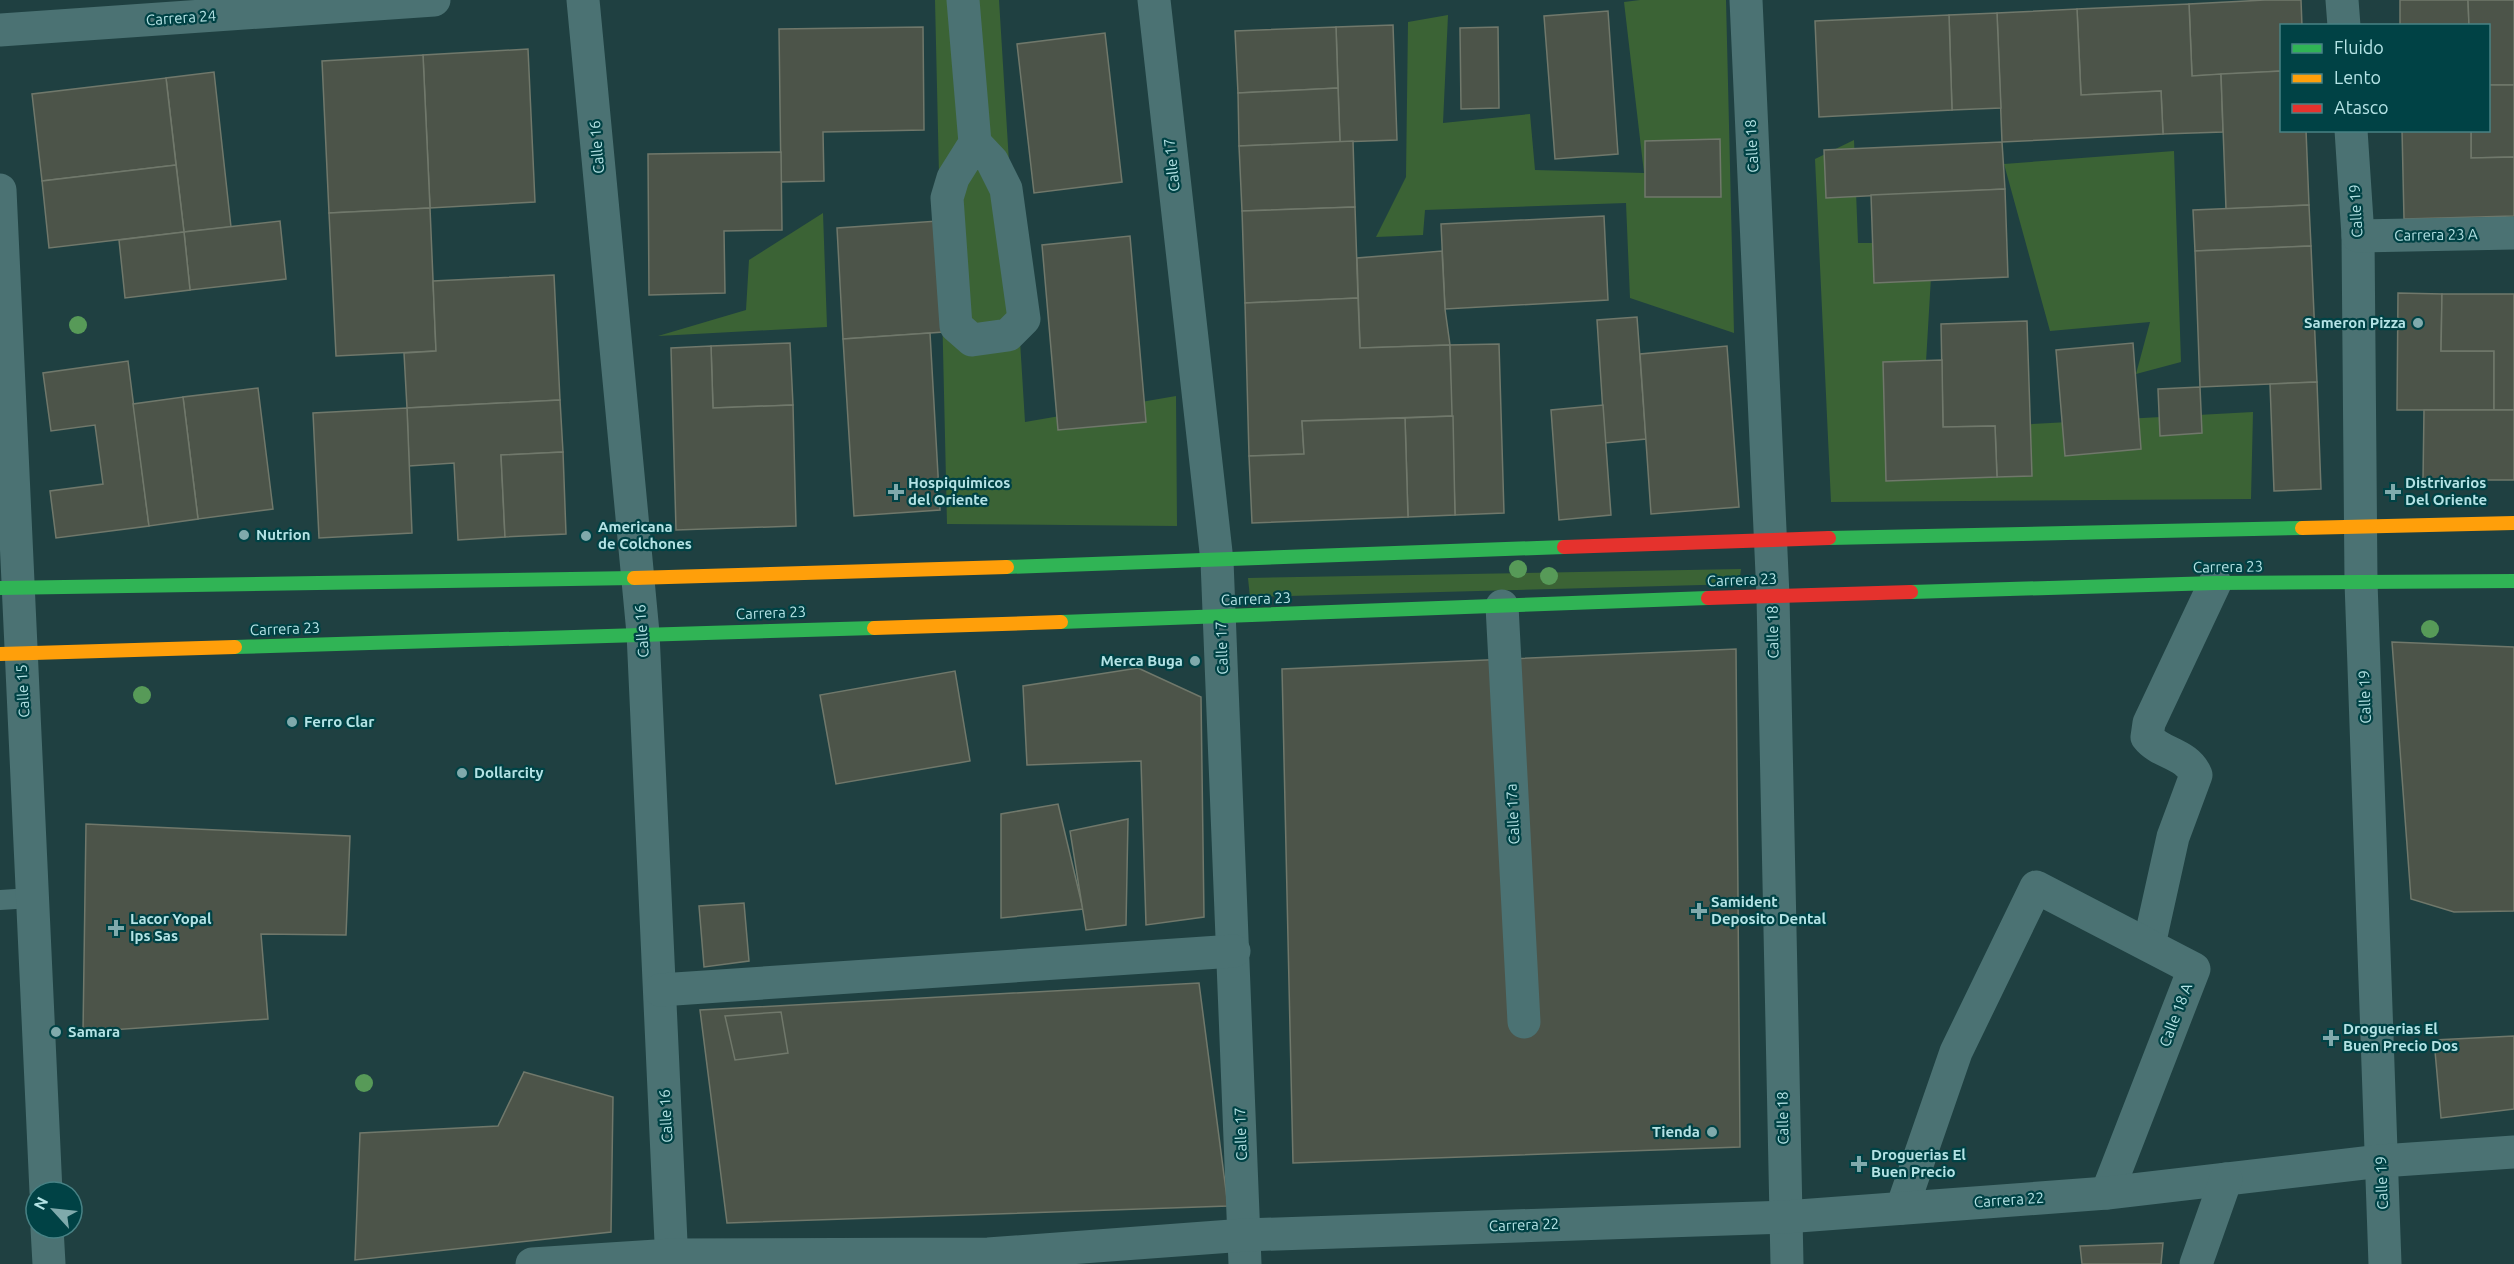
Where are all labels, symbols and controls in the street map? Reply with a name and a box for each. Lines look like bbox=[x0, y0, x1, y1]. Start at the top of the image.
street label: Carrera 24 bbox=[145, 7, 217, 28]
legend bbox=[2280, 24, 2490, 132]
text: Fluido bbox=[2334, 37, 2384, 57]
text: Lento bbox=[2334, 67, 2381, 87]
text: Atasco bbox=[2334, 97, 2389, 117]
street label: Calle 18 bbox=[1742, 119, 1761, 173]
street label: Calle 16 bbox=[586, 120, 607, 174]
street label: Calle 17 bbox=[1160, 138, 1183, 193]
street label: Calle 19 bbox=[2346, 184, 2365, 238]
street label: Carrera 23 A bbox=[2394, 225, 2478, 244]
place label: Sameron Pizza bbox=[2304, 314, 2406, 331]
marker: Sameron Pizza bbox=[2411, 316, 2425, 330]
place label: Hospiquimicos del Oriente bbox=[908, 474, 1010, 508]
place label: Distrivarios Del Oriente bbox=[2405, 474, 2487, 508]
marker: Hospiquimicos del Oriente bbox=[889, 485, 903, 499]
marker: Distrivarios Del Oriente bbox=[2386, 485, 2400, 499]
place label: Americana de Colchones bbox=[598, 518, 692, 552]
place label: Nutrion bbox=[256, 526, 311, 543]
marker: Nutrion bbox=[237, 528, 251, 542]
marker: Americana de Colchones bbox=[579, 529, 593, 543]
street label: Carrera 23 bbox=[2193, 557, 2263, 576]
street label: Carrera 23 bbox=[1707, 570, 1777, 589]
street label: Carrera 23 bbox=[1221, 589, 1291, 608]
street label: Carrera 23 bbox=[736, 603, 806, 622]
street label: Calle 16 bbox=[631, 604, 652, 658]
street label: Calle 18 bbox=[1764, 605, 1781, 659]
street label: Carrera 23 bbox=[250, 619, 320, 638]
street label: Calle 17 bbox=[1212, 621, 1231, 675]
place label: Merca Buga bbox=[1100, 652, 1183, 669]
marker: Merca Buga bbox=[1188, 654, 1202, 668]
street label: Calle 15 bbox=[13, 664, 32, 718]
street label: Calle 19 bbox=[2355, 670, 2374, 724]
place label: Ferro Clar bbox=[304, 713, 375, 730]
marker: Ferro Clar bbox=[285, 715, 299, 729]
place label: Dollarcity bbox=[474, 764, 544, 781]
marker: Dollarcity bbox=[455, 766, 469, 780]
street label: Calle 17a bbox=[1502, 783, 1523, 845]
place label: Samident Deposito Dental bbox=[1711, 893, 1826, 927]
marker: Samident Deposito Dental bbox=[1692, 904, 1706, 918]
place label: Lacor Yopal Ips Sas bbox=[130, 910, 212, 944]
marker: Lacor Yopal Ips Sas bbox=[107, 919, 125, 937]
street label: Calle 18 A bbox=[2156, 980, 2195, 1049]
place label: Droguerias El Buen Precio Dos bbox=[2343, 1020, 2458, 1054]
place label: Samara bbox=[68, 1023, 120, 1040]
marker: Samara bbox=[49, 1025, 63, 1039]
marker: Droguerias El Buen Precio Dos bbox=[2324, 1031, 2338, 1045]
street label: Calle 16 bbox=[656, 1089, 675, 1143]
street label: Calle 18 bbox=[1774, 1091, 1791, 1145]
street label: Calle 17 bbox=[1231, 1107, 1250, 1161]
place label: Tienda bbox=[1652, 1123, 1700, 1140]
marker: Tienda bbox=[1705, 1125, 1719, 1139]
place label: Droguerias El Buen Precio bbox=[1871, 1146, 1966, 1180]
street label: Calle 19 bbox=[2372, 1156, 2391, 1210]
marker: Droguerias El Buen Precio bbox=[1852, 1157, 1866, 1171]
north arrow bbox=[24, 1180, 84, 1240]
street label: Carrera 22 bbox=[1973, 1189, 2045, 1210]
text: N bbox=[30, 1194, 51, 1213]
street label: Carrera 22 bbox=[1489, 1215, 1559, 1234]

